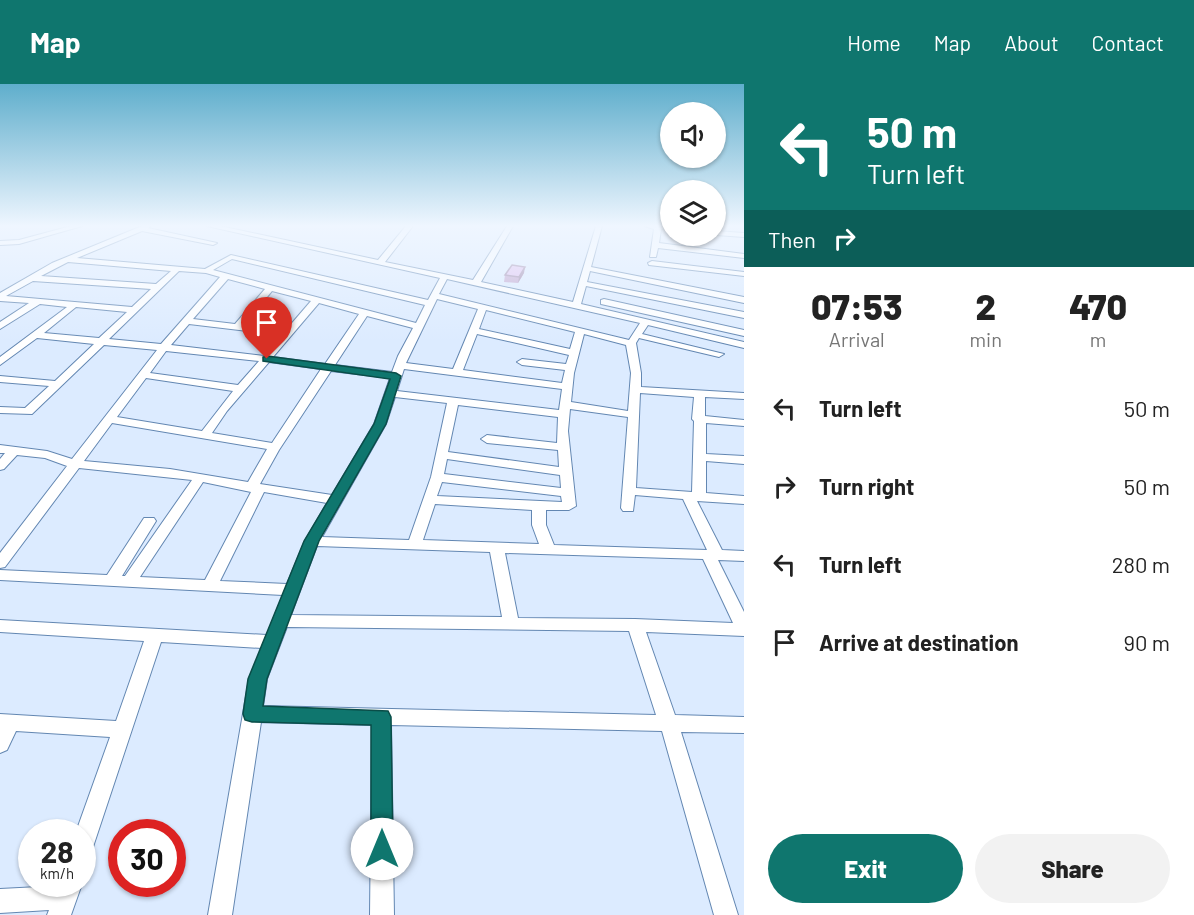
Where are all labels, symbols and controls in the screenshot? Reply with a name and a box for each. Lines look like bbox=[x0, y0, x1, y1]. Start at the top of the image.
text: Map bbox=[30, 25, 81, 59]
text: Home bbox=[847, 30, 901, 55]
text: Map bbox=[934, 30, 971, 55]
text: About bbox=[1004, 30, 1059, 55]
text: Contact bbox=[1092, 30, 1164, 55]
map controls bbox=[660, 102, 726, 246]
button: sound bbox=[660, 102, 726, 168]
text: 50 m bbox=[867, 106, 957, 156]
icon: left bbox=[768, 108, 846, 186]
text: Turn left bbox=[867, 157, 965, 189]
button: layers bbox=[660, 180, 726, 246]
icon: right bbox=[828, 222, 861, 255]
text: Then bbox=[768, 226, 816, 252]
text: 07:53 bbox=[811, 284, 903, 327]
text: 2 bbox=[976, 284, 996, 327]
text: 470 bbox=[1069, 284, 1127, 327]
pin bbox=[241, 297, 292, 359]
icon: arrive bbox=[250, 306, 283, 339]
text: Arrival bbox=[829, 327, 885, 351]
text: min bbox=[970, 327, 1002, 351]
text: m bbox=[1090, 327, 1106, 351]
icon: left bbox=[768, 392, 801, 425]
text: Turn left bbox=[819, 395, 902, 421]
text: 50 m bbox=[1124, 395, 1170, 421]
icon: right bbox=[768, 470, 801, 503]
text: Turn right bbox=[819, 473, 914, 499]
text: 50 m bbox=[1124, 473, 1170, 499]
icon: left bbox=[768, 548, 801, 581]
text: Turn left bbox=[819, 551, 902, 577]
text: 280 m bbox=[1112, 551, 1170, 577]
icon: arrive bbox=[768, 626, 801, 659]
text: Arrive at destination bbox=[819, 629, 1018, 655]
text: 90 m bbox=[1124, 629, 1170, 655]
position arrow bbox=[350, 817, 414, 881]
speed limit sign: 30 bbox=[108, 819, 186, 897]
text: 28 bbox=[40, 833, 74, 869]
button: Exit bbox=[768, 834, 963, 903]
button: Share bbox=[975, 834, 1170, 903]
text: km/h bbox=[40, 864, 74, 882]

